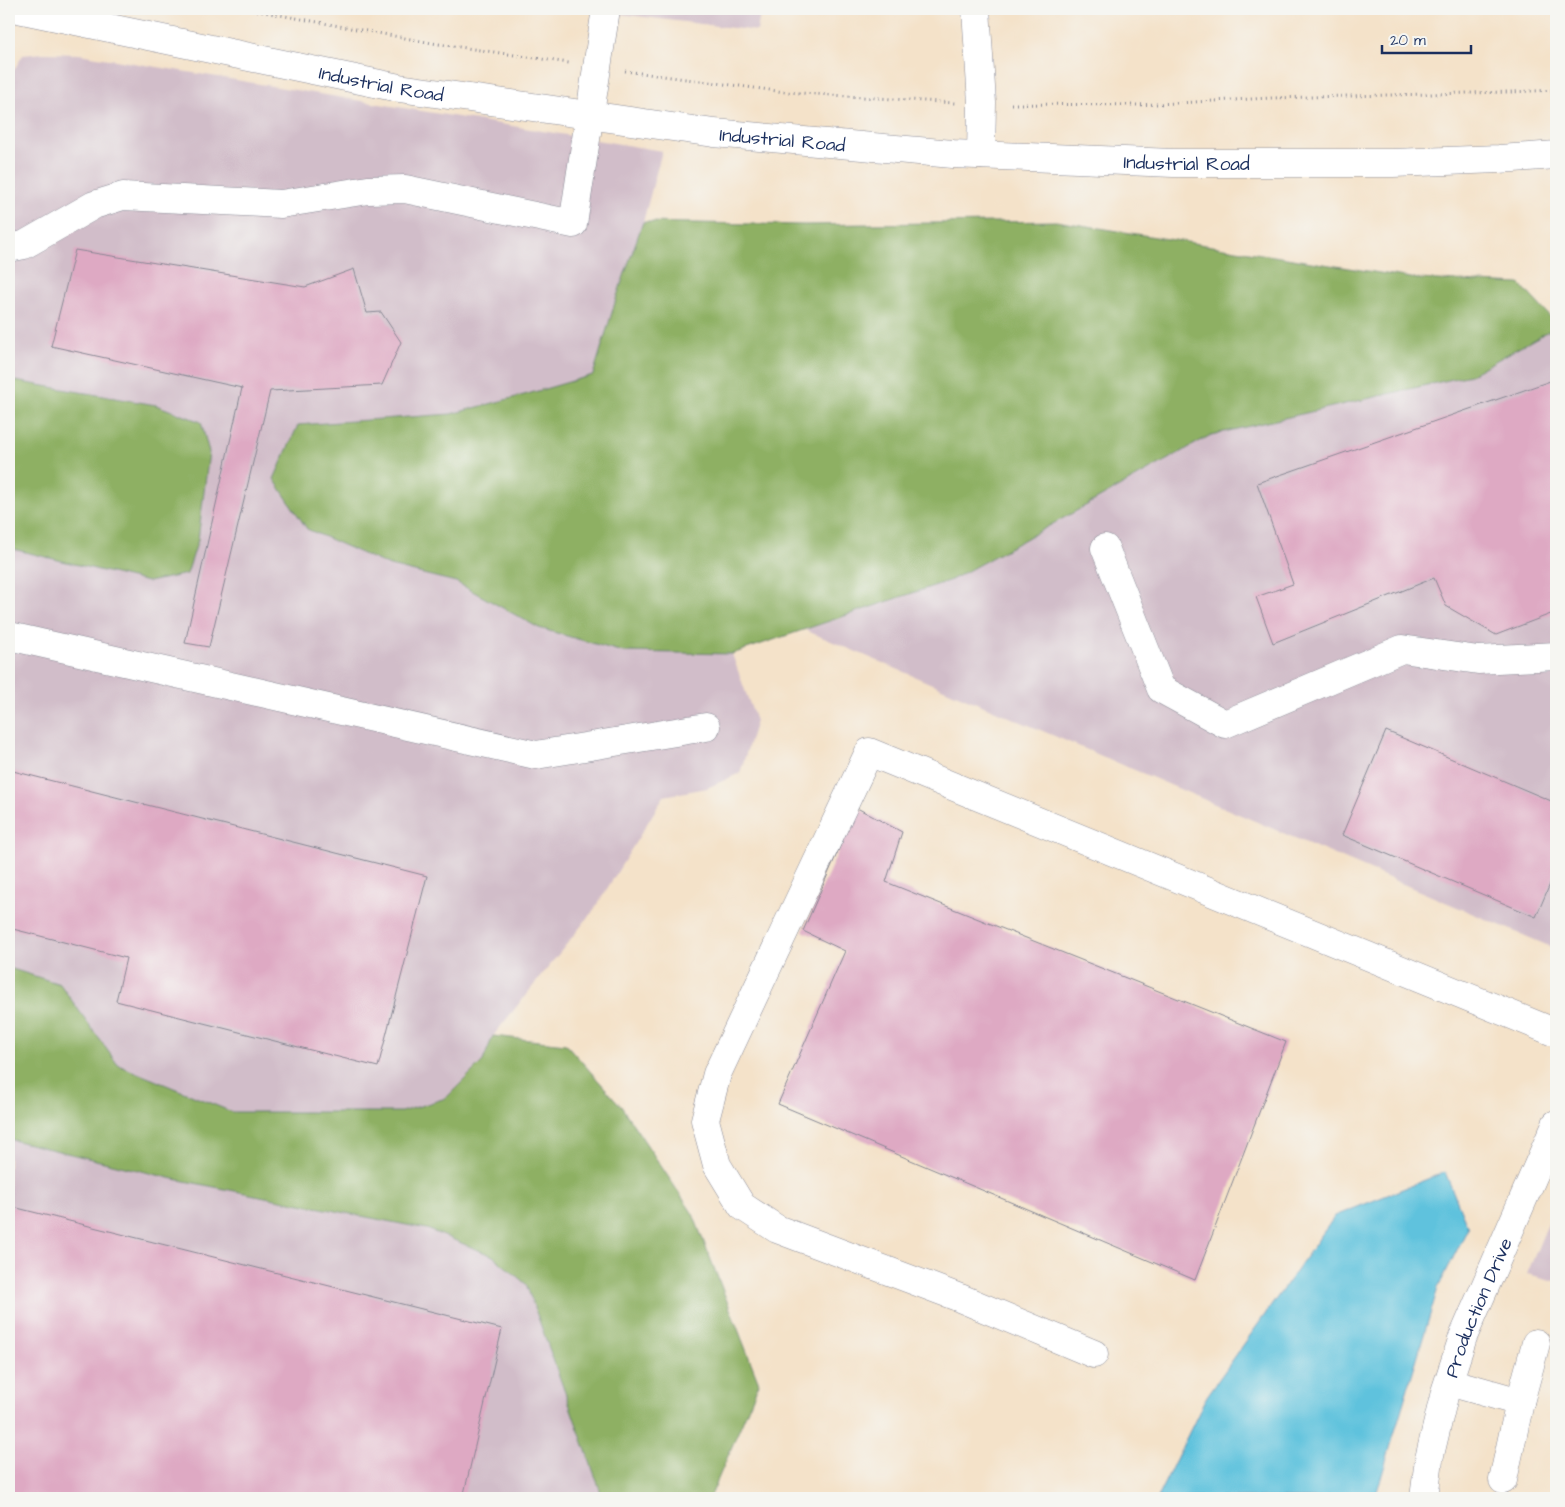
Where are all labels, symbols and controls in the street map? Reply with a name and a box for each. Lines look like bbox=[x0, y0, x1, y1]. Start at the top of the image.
scale bar bbox=[1382, 22, 1471, 54]
text: 20 m bbox=[1390, 30, 1426, 51]
street label: Industrial Road bbox=[316, 60, 446, 109]
street label: Industrial Road bbox=[718, 122, 847, 160]
street label: Industrial Road bbox=[1123, 149, 1250, 178]
street label: Production Drive bbox=[1439, 1234, 1520, 1381]

